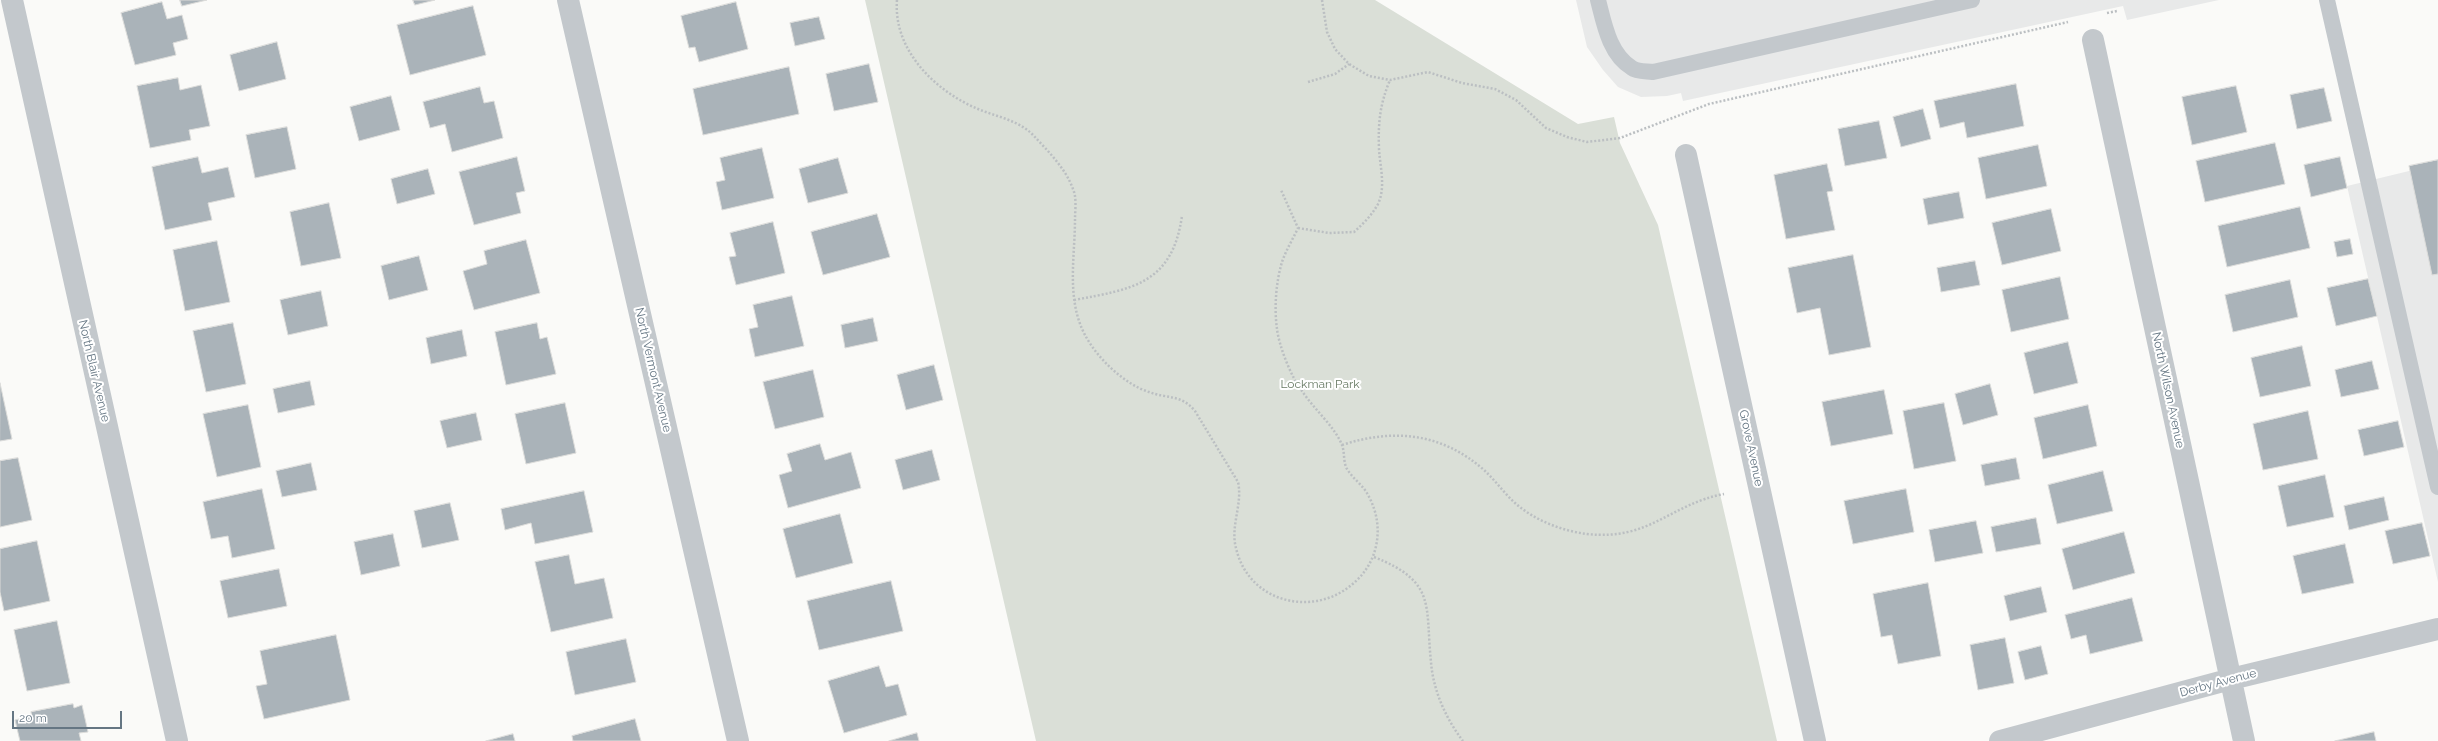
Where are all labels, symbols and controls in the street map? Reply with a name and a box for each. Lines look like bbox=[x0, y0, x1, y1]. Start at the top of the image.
street label: North Vermont Avenue bbox=[632, 306, 674, 434]
street label: North Blair Avenue bbox=[75, 319, 113, 423]
street label: North Wilson Avenue bbox=[2149, 331, 2187, 449]
park label: Lockman Park bbox=[1280, 377, 1360, 391]
street label: Grove Avenue bbox=[1736, 408, 1766, 488]
street label: Derby Avenue bbox=[2178, 666, 2258, 700]
scale bar bbox=[14, 703, 124, 729]
text: 20 m bbox=[19, 711, 47, 725]

